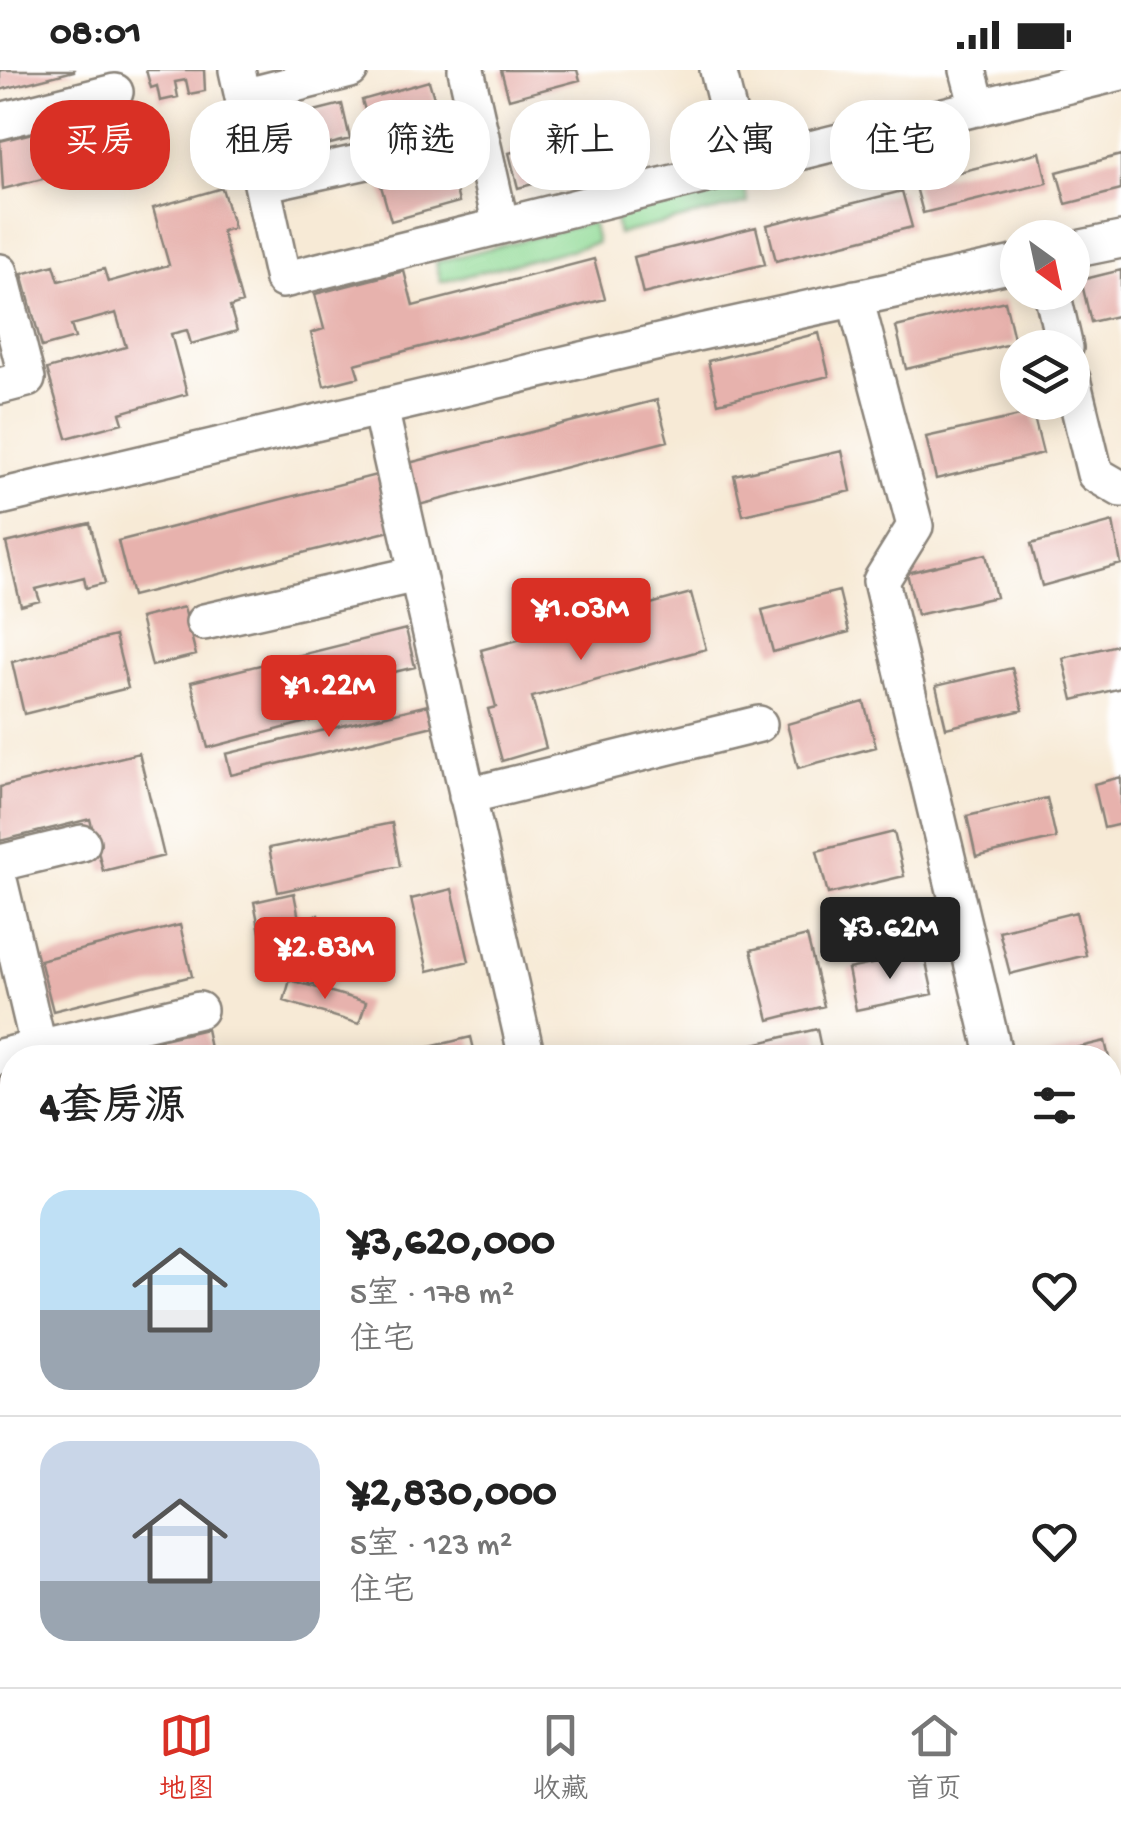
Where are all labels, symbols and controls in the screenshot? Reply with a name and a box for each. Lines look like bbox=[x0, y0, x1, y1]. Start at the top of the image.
text: 08:01 bbox=[50, 13, 141, 57]
chip: 买房 bbox=[30, 100, 170, 190]
chip: 租房 bbox=[190, 100, 330, 190]
chip: 筛选 bbox=[350, 100, 490, 190]
chip: 新上 bbox=[510, 100, 650, 190]
chip: 公寓 bbox=[670, 100, 810, 190]
chip: 住宅 bbox=[830, 100, 970, 190]
north arrow bbox=[1000, 220, 1090, 310]
map controls bbox=[1000, 220, 1090, 420]
button: layers bbox=[1000, 330, 1090, 420]
pin: ¥1.03M bbox=[500, 578, 662, 663]
text: ¥1.03M bbox=[534, 591, 628, 629]
pin: ¥1.22M bbox=[248, 655, 410, 740]
text: ¥1.22M bbox=[283, 668, 375, 706]
pin: ¥3.62M bbox=[809, 897, 971, 982]
text: ¥3.62M bbox=[842, 910, 938, 948]
pin: ¥2.83M bbox=[244, 917, 406, 1002]
text: ¥2.83M bbox=[277, 930, 373, 968]
icon: filters bbox=[1027, 1078, 1082, 1133]
text: 4套房源 bbox=[40, 1086, 186, 1135]
text: ¥3,620,000 bbox=[350, 1220, 555, 1269]
icon: home bbox=[120, 1230, 240, 1350]
icon: heart bbox=[1027, 1263, 1082, 1318]
text: 5室 · 178 m² bbox=[350, 1277, 514, 1315]
text: 住宅 bbox=[350, 1323, 414, 1361]
text: ¥2,830,000 bbox=[350, 1471, 557, 1520]
icon: home bbox=[120, 1481, 240, 1601]
icon: heart bbox=[1027, 1514, 1082, 1569]
text: 5室 · 123 m² bbox=[350, 1528, 512, 1566]
text: 住宅 bbox=[350, 1574, 414, 1612]
tab: 地图 bbox=[159, 1708, 215, 1808]
tab: 收藏 bbox=[532, 1708, 588, 1808]
tab: 首页 bbox=[906, 1708, 962, 1808]

